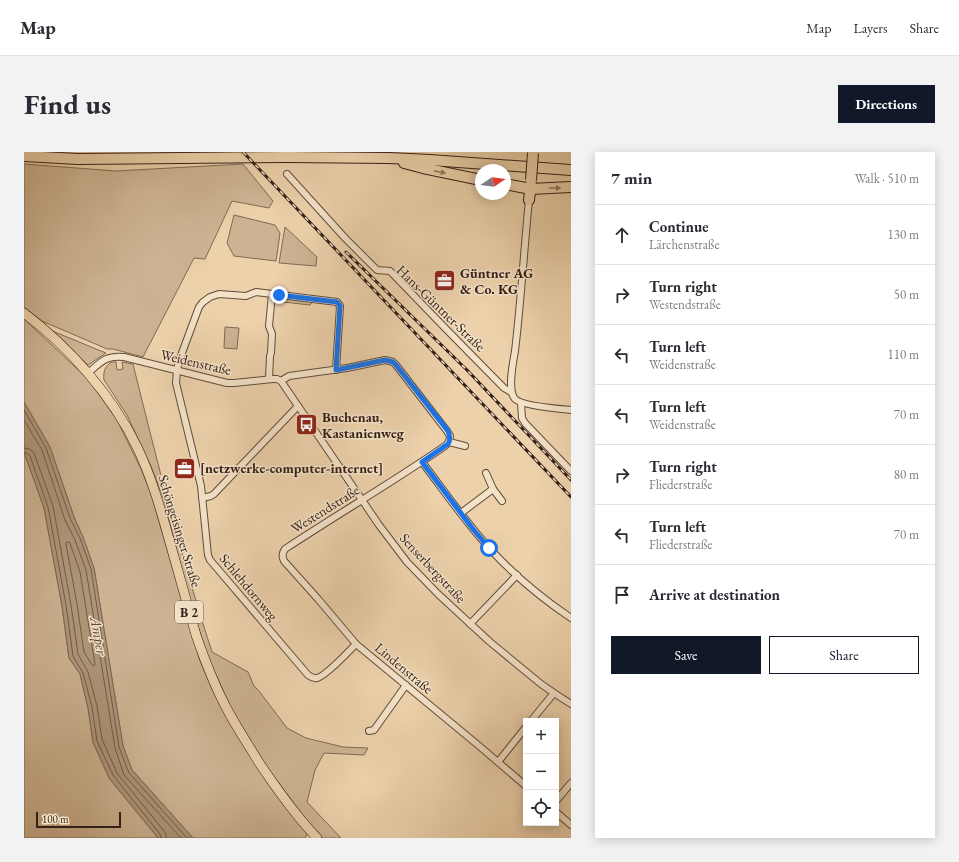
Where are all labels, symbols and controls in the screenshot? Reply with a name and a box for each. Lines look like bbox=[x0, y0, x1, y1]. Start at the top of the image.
text: Map bbox=[20, 15, 56, 40]
text: Map bbox=[806, 19, 831, 37]
text: Layers bbox=[853, 19, 888, 37]
text: Share bbox=[910, 19, 939, 37]
button: Directions bbox=[838, 85, 935, 123]
text: Find us bbox=[24, 86, 111, 122]
north arrow bbox=[475, 164, 511, 200]
text: 7 min bbox=[611, 167, 652, 189]
one-way arrow bbox=[434, 169, 446, 175]
text: Walk · 510 m bbox=[855, 170, 919, 187]
one-way arrow bbox=[549, 185, 562, 191]
text: Continue bbox=[649, 217, 709, 236]
icon: ahead bbox=[611, 224, 633, 246]
text: 130 m bbox=[888, 226, 919, 243]
text: Lärchenstraße bbox=[649, 236, 719, 253]
street label: Hans-Güntner-Straße bbox=[393, 261, 490, 356]
place label: Güntner AG & Co. KG bbox=[460, 264, 533, 298]
office icon: Güntner AG & Co. KG bbox=[432, 268, 458, 294]
text: Turn right bbox=[649, 277, 717, 296]
icon: right bbox=[611, 284, 633, 306]
route end bbox=[270, 286, 288, 304]
text: 50 m bbox=[894, 286, 919, 303]
text: Westendstraße bbox=[649, 296, 721, 313]
text: Turn left bbox=[649, 337, 706, 356]
icon: left bbox=[611, 344, 633, 366]
street label: Weidenstraße bbox=[159, 345, 234, 379]
text: 110 m bbox=[888, 346, 919, 363]
text: Weidenstraße bbox=[649, 356, 716, 373]
text: Turn left bbox=[649, 397, 706, 416]
icon: left bbox=[611, 404, 633, 426]
text: 70 m bbox=[894, 406, 919, 423]
place label: Buchenau, Kastanienweg bbox=[322, 408, 405, 442]
bus stop icon: Buchenau, Kastanienweg bbox=[293, 412, 319, 438]
text: Weidenstraße bbox=[649, 416, 716, 433]
office icon: [netzwerke-computer-internet] bbox=[171, 455, 197, 481]
text: Turn right bbox=[649, 457, 717, 476]
place label: [netzwerke-computer-internet] bbox=[200, 459, 383, 477]
icon: right bbox=[611, 464, 633, 486]
text: 80 m bbox=[894, 466, 919, 483]
street label: Schöngeisinger Straße bbox=[154, 473, 206, 590]
text: Fliederstraße bbox=[649, 476, 712, 493]
street label: Westendstraße bbox=[287, 481, 363, 537]
text: Turn left bbox=[649, 517, 706, 536]
icon: left bbox=[611, 524, 633, 546]
text: 70 m bbox=[894, 526, 919, 543]
street label: Senserbergstraße bbox=[396, 529, 470, 607]
text: Fliederstraße bbox=[649, 536, 712, 553]
route start bbox=[480, 539, 498, 557]
street label: Schlehdornweg bbox=[216, 550, 283, 625]
icon: arrive bbox=[611, 584, 633, 606]
text: Arrive at destination bbox=[649, 585, 780, 604]
road number: B 2 bbox=[175, 601, 203, 623]
water label: Amper bbox=[86, 614, 112, 658]
button: Save bbox=[611, 636, 761, 674]
button: Share bbox=[769, 636, 919, 674]
street label: Lindenstraße bbox=[371, 638, 437, 698]
map controls bbox=[523, 718, 559, 826]
button: + bbox=[523, 718, 559, 754]
button: − bbox=[523, 754, 559, 790]
button: locate bbox=[523, 790, 559, 826]
scale bar bbox=[36, 810, 121, 829]
text: 100 m bbox=[42, 812, 69, 826]

